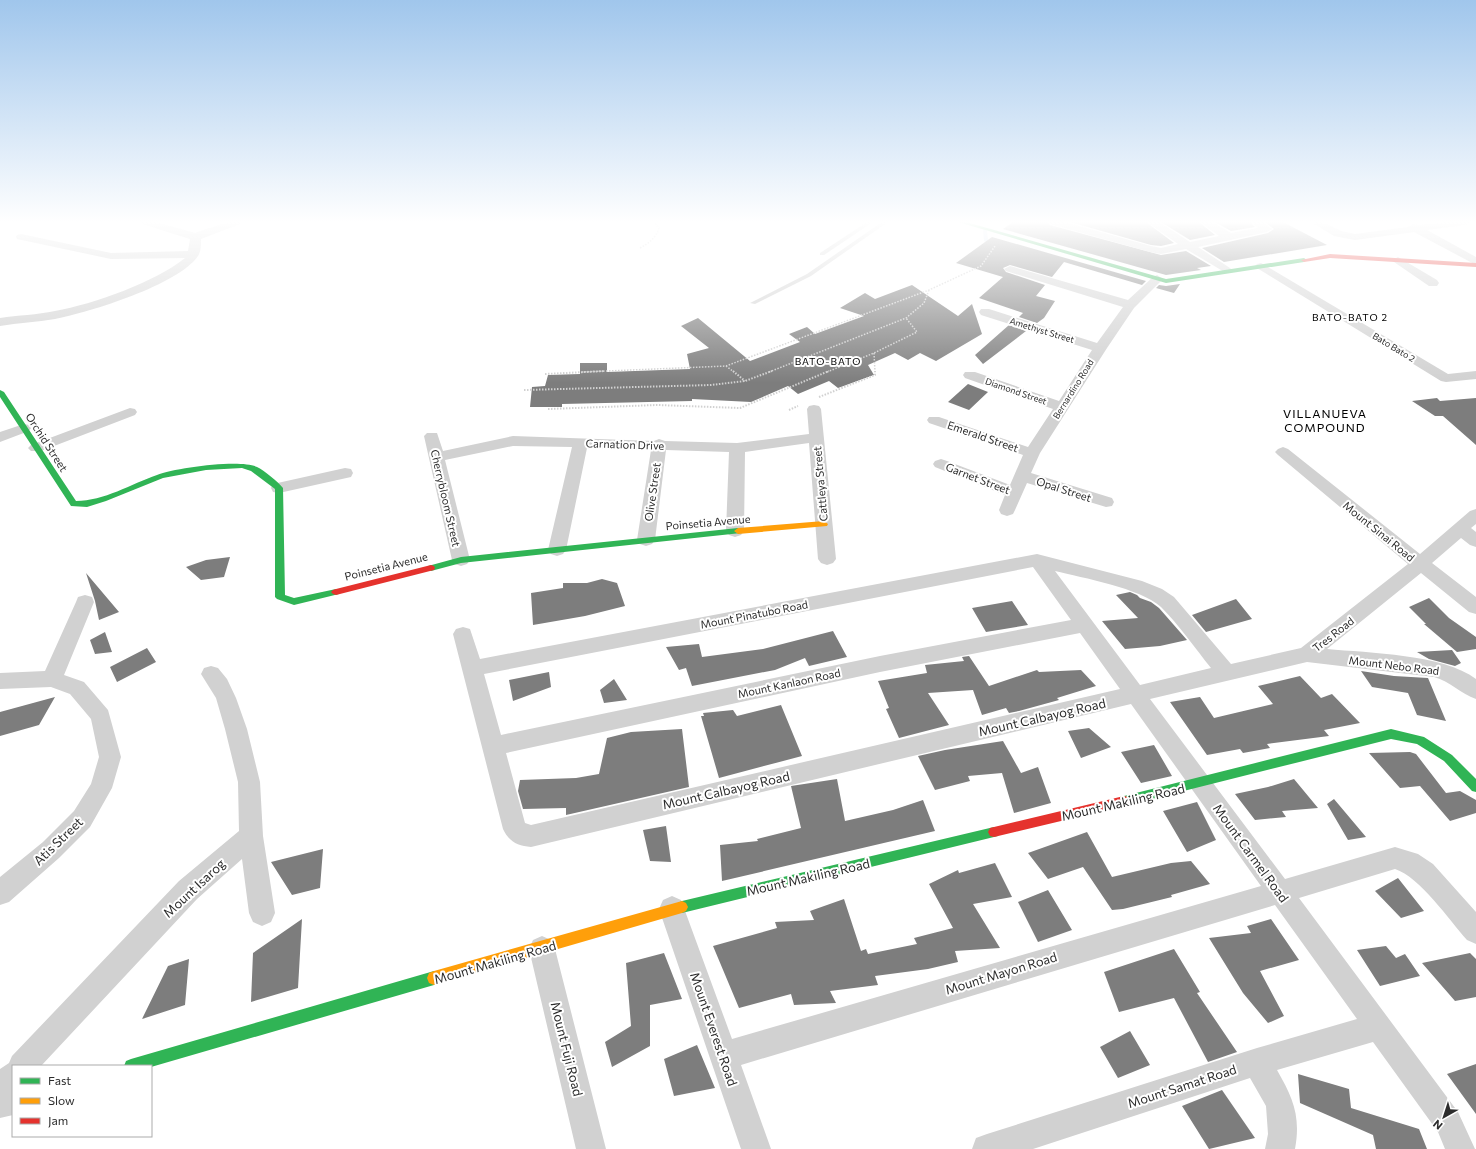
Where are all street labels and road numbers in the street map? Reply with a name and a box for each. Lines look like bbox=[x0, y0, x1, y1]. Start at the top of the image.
street label: Amethyst Street bbox=[1008, 315, 1076, 345]
street label: Bato Bato 2 bbox=[1371, 330, 1417, 364]
street label: Bernardino Road bbox=[1050, 357, 1096, 421]
street label: Diamond Street bbox=[984, 375, 1049, 407]
street label: Orchid Street bbox=[23, 410, 71, 474]
street label: Emerald Street bbox=[946, 418, 1021, 454]
street label: Carnation Drive bbox=[585, 436, 665, 452]
street label: Cattleya Street bbox=[810, 445, 830, 522]
street label: Cherrybloom Street bbox=[428, 448, 464, 548]
street label: Garnet Street bbox=[944, 460, 1012, 496]
street label: Olive Street bbox=[641, 461, 663, 522]
street label: Opal Street bbox=[1035, 474, 1094, 504]
street label: Mount Sinai Road bbox=[1341, 498, 1417, 564]
street label: Poinsetia Avenue bbox=[665, 512, 751, 532]
street label: Poinsetia Avenue bbox=[343, 549, 429, 583]
street label: Mount Pinatubo Road bbox=[699, 597, 809, 631]
street label: Tres Road bbox=[1310, 614, 1356, 654]
street label: Mount Nebo Road bbox=[1348, 653, 1440, 677]
street label: Mount Kanlaon Road bbox=[736, 666, 842, 700]
street label: Mount Calbayog Road bbox=[977, 695, 1107, 739]
street label: Mount Calbayog Road bbox=[661, 768, 791, 812]
street label: Mount Makiling Road bbox=[1060, 780, 1186, 824]
street label: Mount Carmel Road bbox=[1210, 801, 1292, 905]
street label: Atis Street bbox=[30, 814, 86, 868]
street label: Mount Isarog bbox=[160, 855, 228, 921]
street label: Mount Makiling Road bbox=[745, 855, 871, 899]
street label: Mount Makiling Road bbox=[432, 937, 558, 987]
street label: Mount Mayon Road bbox=[943, 948, 1059, 998]
street label: Mount Everest Road bbox=[687, 970, 741, 1088]
street label: Mount Fuji Road bbox=[548, 1000, 586, 1098]
street label: Mount Samat Road bbox=[1126, 1061, 1238, 1111]

